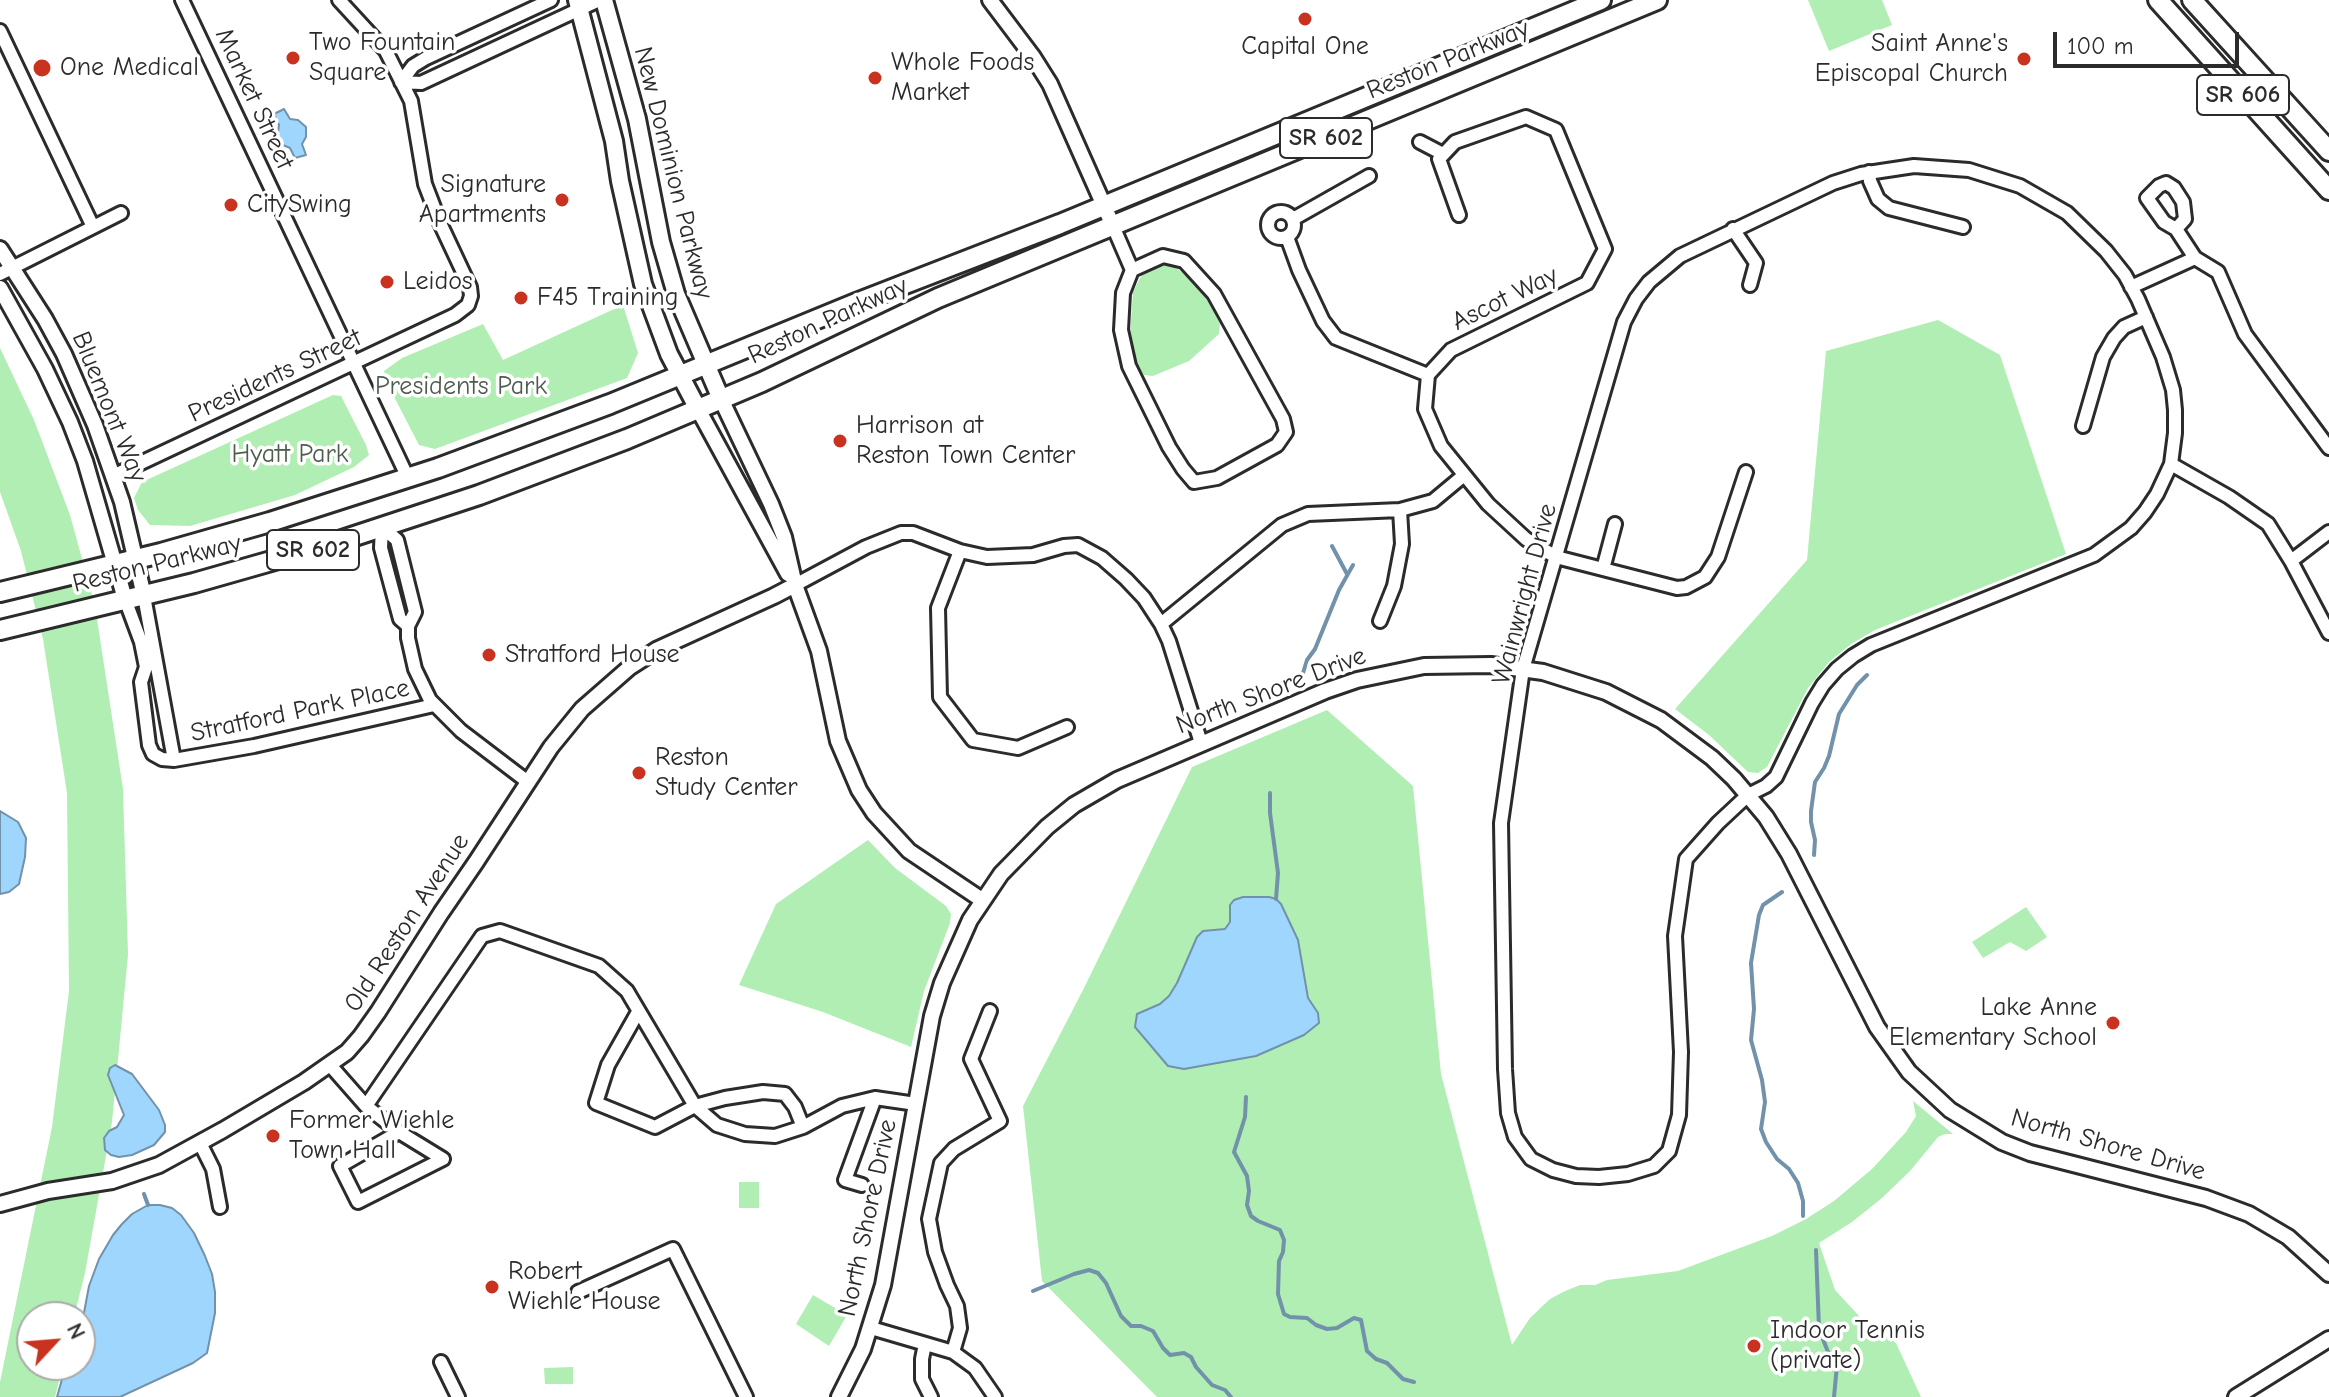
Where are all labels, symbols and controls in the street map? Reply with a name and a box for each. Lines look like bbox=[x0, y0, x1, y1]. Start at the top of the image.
marker: Capital One bbox=[1296, 10, 1314, 28]
street label: Reston Parkway bbox=[1362, 13, 1534, 107]
scale bar bbox=[2057, 16, 2243, 66]
street label: Market Street bbox=[208, 24, 300, 174]
place label: Two Fountain Square bbox=[309, 27, 455, 88]
place label: Saint Anne's Episcopal Church bbox=[1815, 28, 2008, 90]
place label: Capital One bbox=[1241, 31, 1369, 63]
text: 100 m bbox=[2067, 32, 2134, 60]
street label: New Dominion Parkway bbox=[627, 44, 719, 302]
place label: Whole Foods Market bbox=[891, 47, 1034, 108]
marker: Two Fountain Square bbox=[284, 49, 302, 67]
marker: Saint Anne's Episcopal Church bbox=[2015, 50, 2033, 68]
place label: One Medical bbox=[60, 52, 199, 84]
marker: One Medical bbox=[31, 57, 53, 79]
marker: Whole Foods Market bbox=[866, 69, 884, 87]
road number: SR 606 bbox=[2197, 75, 2289, 115]
road number: SR 602 bbox=[1280, 118, 1372, 158]
place label: Signature Apartments bbox=[419, 169, 546, 230]
place label: CitySwing bbox=[247, 189, 352, 221]
marker: Signature Apartments bbox=[553, 191, 571, 209]
marker: CitySwing bbox=[222, 196, 240, 214]
street label: Ascot Way bbox=[1447, 260, 1563, 338]
place label: Leidos bbox=[403, 266, 473, 298]
street label: Reston Parkway bbox=[743, 270, 913, 372]
marker: Leidos bbox=[378, 273, 396, 291]
place label: F45 Training bbox=[537, 282, 679, 314]
marker: F45 Training bbox=[512, 289, 530, 307]
street label: Presidents Street bbox=[184, 322, 366, 430]
street label: Bluemont Way bbox=[65, 327, 153, 487]
park label: Presidents Park bbox=[375, 371, 547, 403]
place label: Harrison at Reston Town Center bbox=[856, 410, 1075, 472]
marker: Harrison at Reston Town Center bbox=[831, 432, 849, 450]
park label: Hyatt Park bbox=[232, 439, 348, 471]
street label: Wainwright Drive bbox=[1486, 500, 1564, 688]
street label: Reston Parkway bbox=[70, 528, 244, 600]
road number: SR 602 bbox=[267, 530, 359, 570]
place label: Stratford House bbox=[505, 639, 680, 671]
street label: North Shore Drive bbox=[1172, 640, 1370, 742]
marker: Stratford House bbox=[480, 646, 498, 664]
street label: Stratford Park Place bbox=[188, 673, 412, 749]
place label: Reston Study Center bbox=[655, 742, 798, 804]
marker: Reston Study Center bbox=[630, 764, 648, 782]
street label: Old Reston Avenue bbox=[338, 828, 476, 1018]
place label: Lake Anne Elementary School bbox=[1889, 992, 2097, 1054]
marker: Lake Anne Elementary School bbox=[2104, 1014, 2122, 1032]
street label: North Shore Drive bbox=[2007, 1102, 2209, 1188]
place label: Former Wiehle Town Hall bbox=[289, 1105, 454, 1166]
street label: North Shore Drive bbox=[832, 1117, 904, 1319]
marker: Former Wiehle Town Hall bbox=[264, 1127, 282, 1145]
place label: Robert Wiehle House bbox=[508, 1256, 660, 1318]
marker: Robert Wiehle House bbox=[483, 1278, 501, 1296]
north arrow bbox=[16, 1301, 96, 1381]
place label: Indoor Tennis (private) bbox=[1770, 1315, 1925, 1376]
text: N bbox=[61, 1319, 91, 1344]
marker: Indoor Tennis (private) bbox=[1745, 1337, 1763, 1355]

